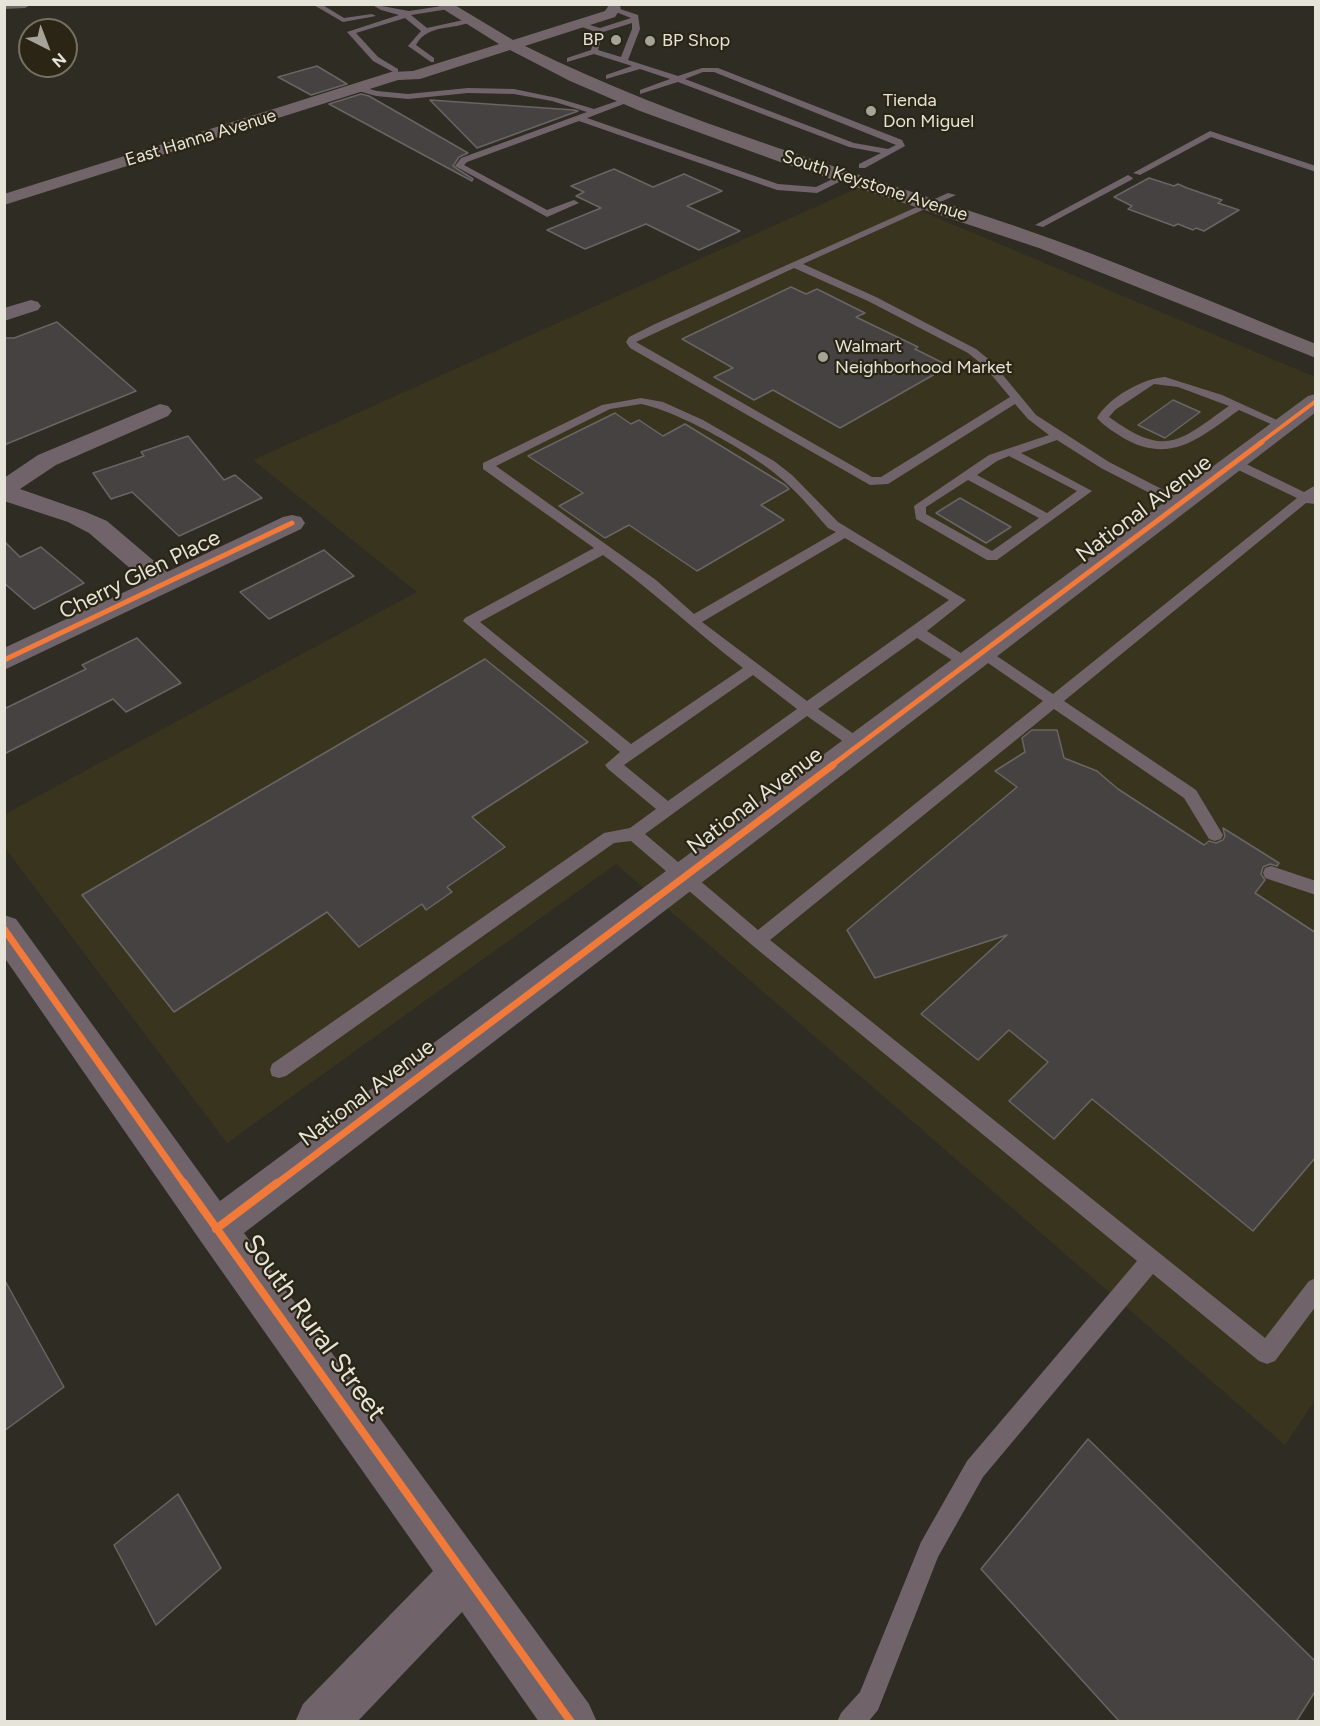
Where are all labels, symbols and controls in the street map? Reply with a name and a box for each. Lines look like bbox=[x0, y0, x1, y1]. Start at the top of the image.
north arrow bbox=[18, 18, 78, 78]
place label: BP bbox=[583, 29, 604, 51]
place label: BP Shop bbox=[662, 30, 730, 52]
marker: BP bbox=[609, 33, 623, 47]
marker: BP Shop bbox=[643, 34, 657, 48]
text: N bbox=[48, 49, 70, 71]
place label: Tienda Don Miguel bbox=[883, 90, 974, 132]
marker: Tienda Don Miguel bbox=[864, 104, 878, 118]
street label: East Hanna Avenue bbox=[123, 105, 279, 171]
street label: South Keystone Avenue bbox=[780, 146, 970, 226]
place label: Walmart Neighborhood Market bbox=[835, 336, 1012, 378]
marker: Walmart Neighborhood Market bbox=[816, 350, 830, 364]
street label: National Avenue bbox=[1071, 450, 1217, 568]
street label: Cherry Glen Place bbox=[55, 525, 225, 625]
street label: National Avenue bbox=[682, 742, 828, 860]
street label: National Avenue bbox=[294, 1034, 440, 1152]
street label: South Rural Street bbox=[236, 1229, 392, 1427]

